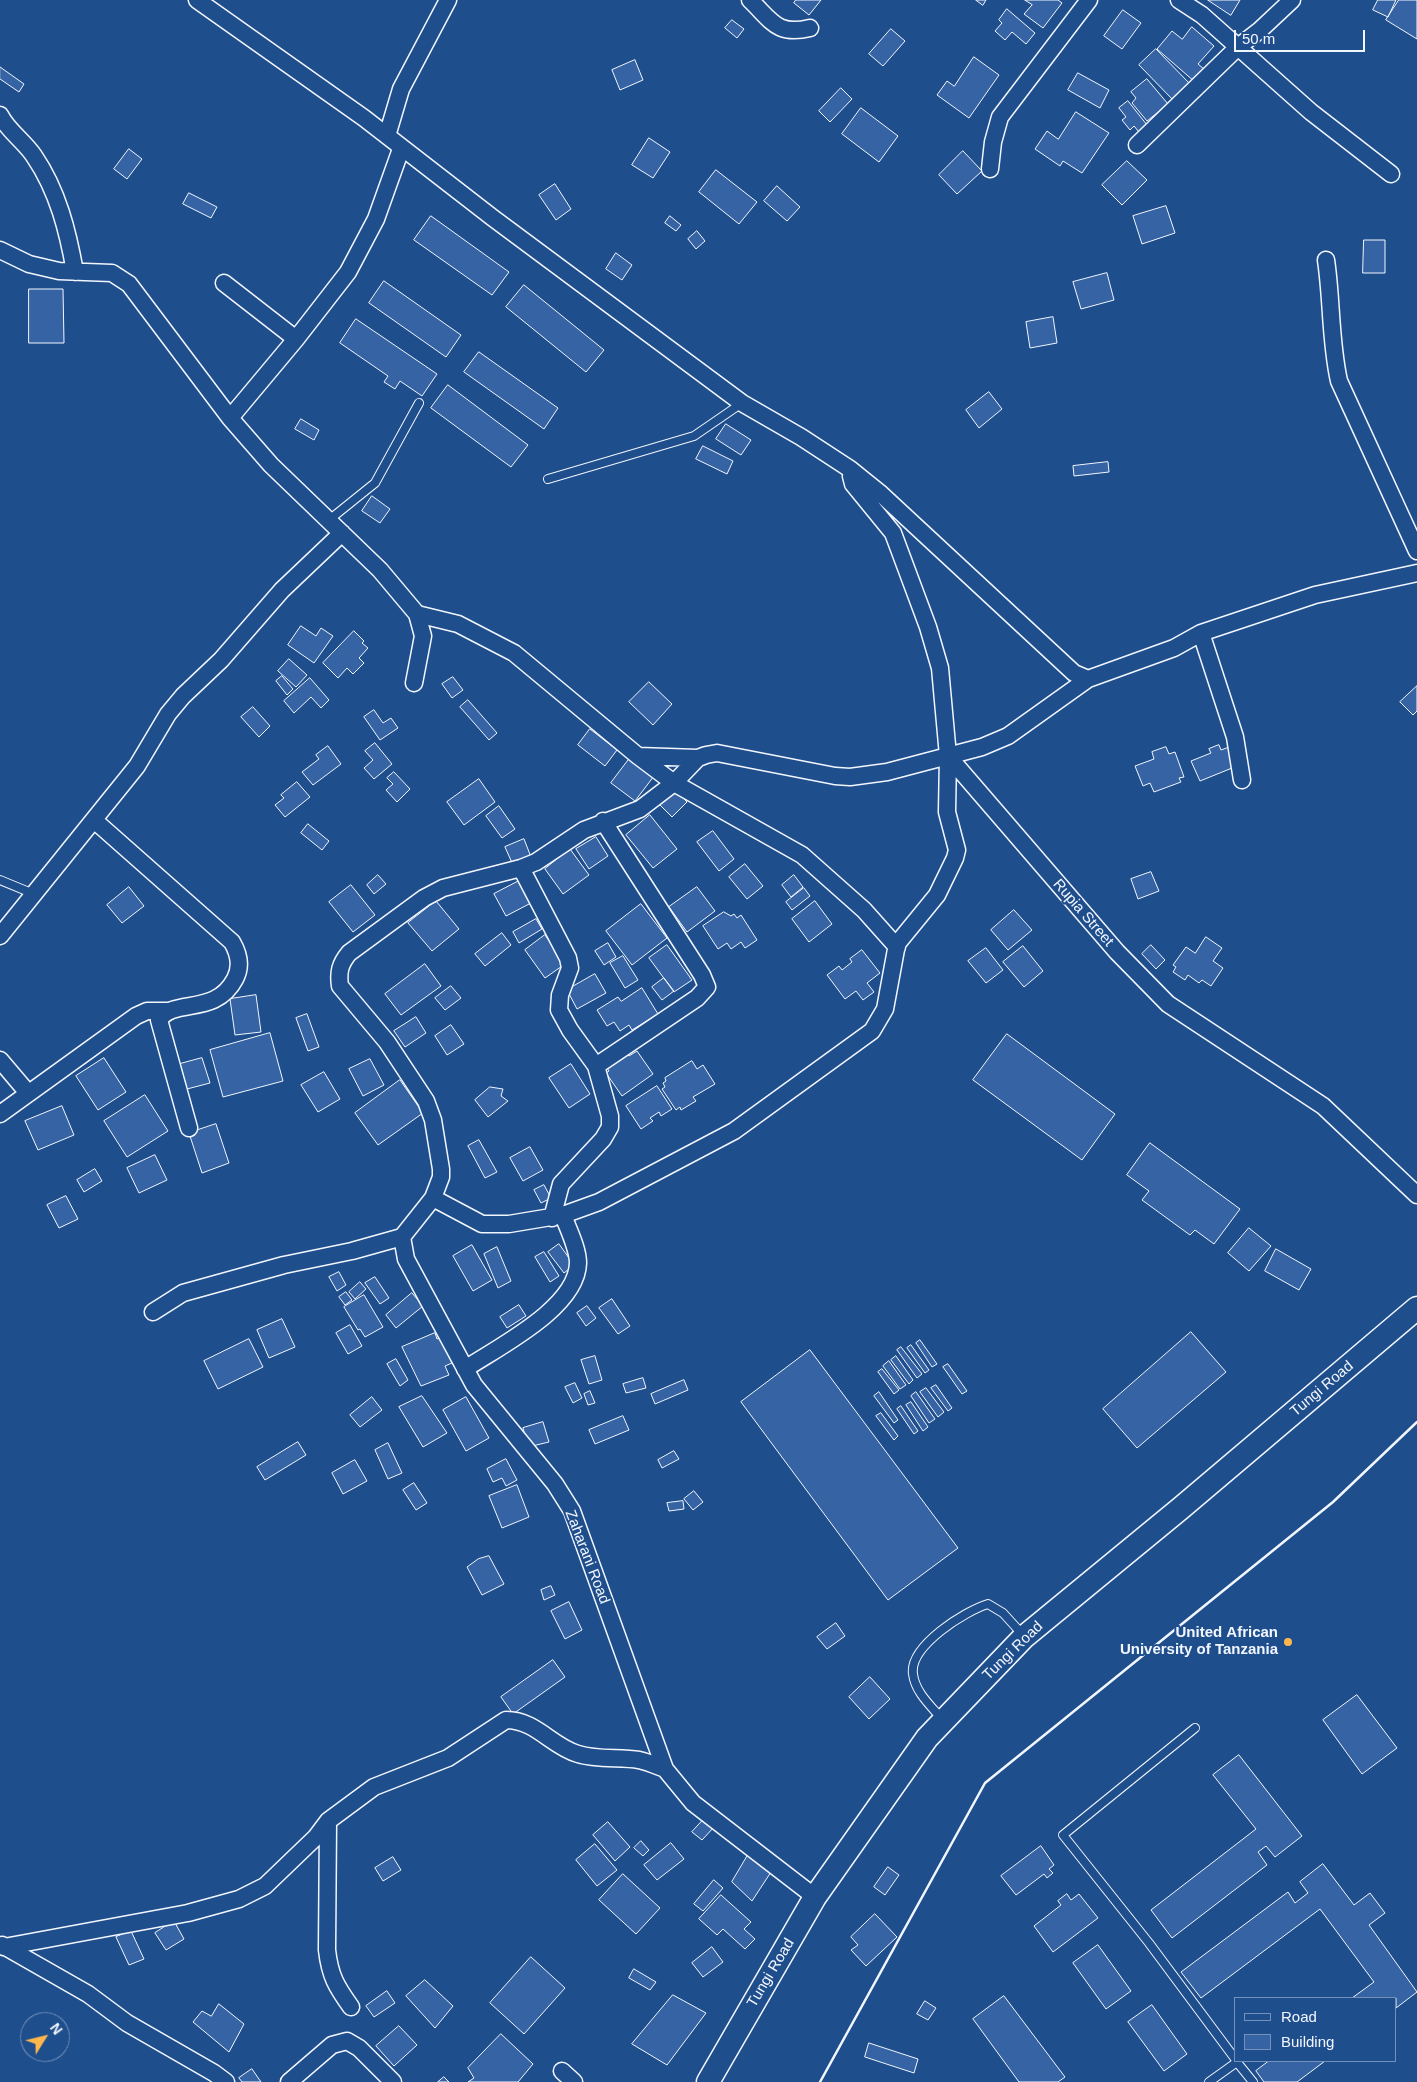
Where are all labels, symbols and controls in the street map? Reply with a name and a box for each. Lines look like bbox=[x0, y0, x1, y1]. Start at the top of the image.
scale bar bbox=[1237, 20, 1368, 52]
text: 50 m bbox=[1242, 30, 1275, 47]
street label: Rupia Street bbox=[1049, 876, 1117, 950]
street label: Tungi Road bbox=[1287, 1357, 1357, 1421]
street label: Zaharani Road bbox=[561, 1507, 613, 1607]
street label: Tungi Road bbox=[979, 1618, 1047, 1684]
place label: United African University of Tanzania bbox=[1120, 1624, 1278, 1659]
marker: United African University of Tanzania bbox=[1282, 1636, 1294, 1648]
street label: Tungi Road bbox=[743, 1935, 799, 2011]
legend bbox=[1234, 1997, 1397, 2062]
text: Road bbox=[1281, 2008, 1317, 2025]
north arrow bbox=[20, 2012, 70, 2062]
text: N bbox=[47, 2020, 66, 2038]
text: Building bbox=[1281, 2033, 1334, 2050]

